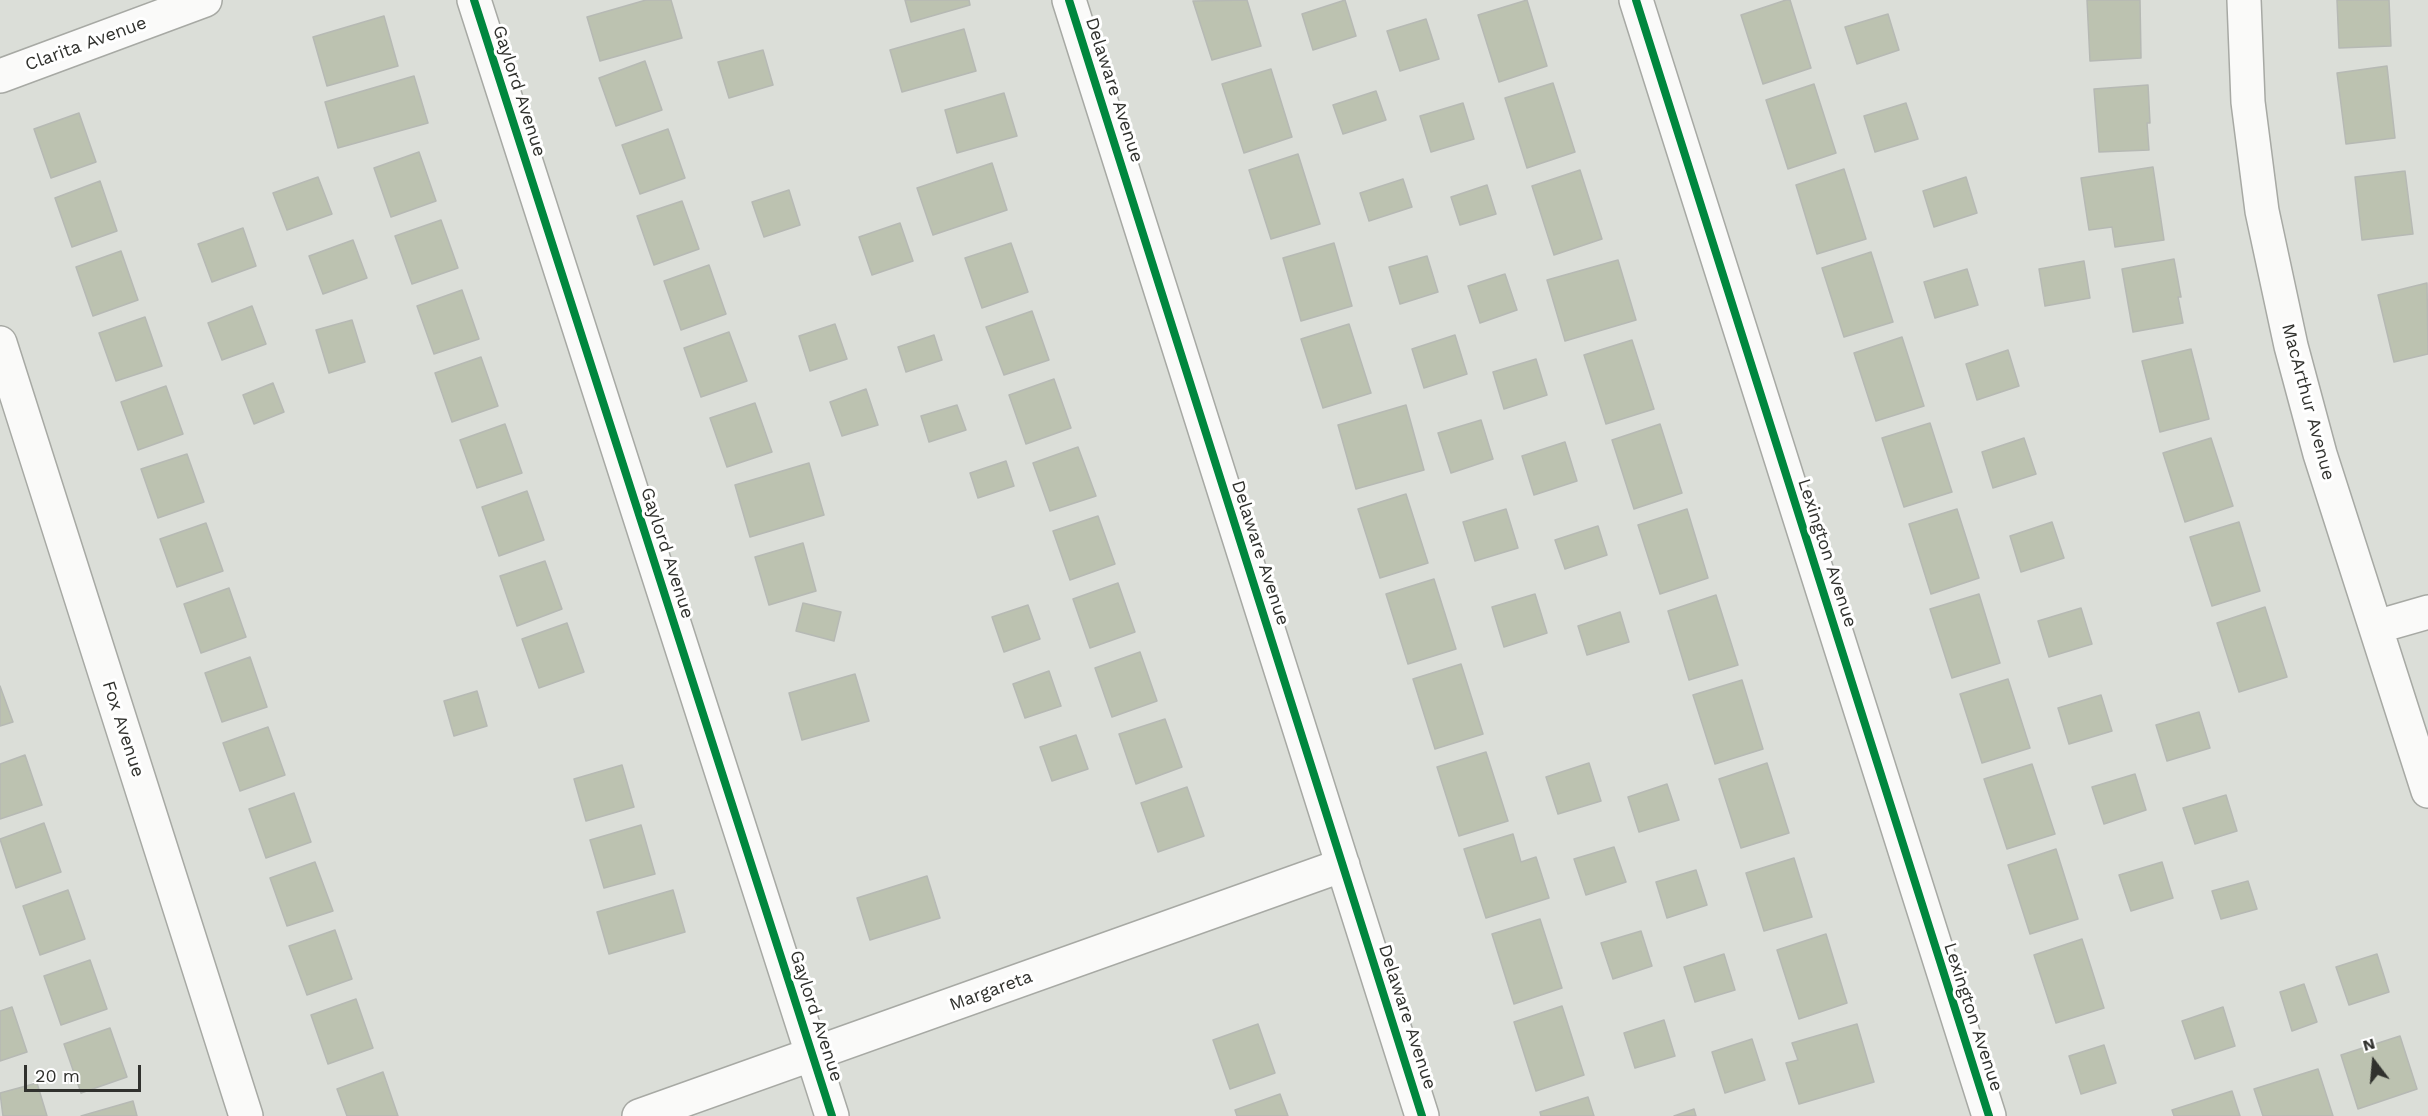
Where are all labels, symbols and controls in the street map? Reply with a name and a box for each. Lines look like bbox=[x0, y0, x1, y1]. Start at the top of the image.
street label: Clarita Avenue bbox=[22, 12, 150, 76]
street label: Delaware Avenue bbox=[1080, 15, 1148, 165]
street label: Gaylord Avenue bbox=[488, 23, 550, 159]
street label: MacArthur Avenue bbox=[2277, 321, 2339, 483]
street label: Lexington Avenue bbox=[1793, 476, 1861, 630]
street label: Delaware Avenue bbox=[1226, 478, 1294, 628]
street label: Gaylord Avenue bbox=[636, 485, 698, 621]
street label: Fox Avenue bbox=[97, 678, 149, 780]
street label: Lexington Avenue bbox=[1939, 940, 2007, 1094]
street label: Delaware Avenue bbox=[1373, 942, 1441, 1092]
street label: Gaylord Avenue bbox=[785, 948, 847, 1084]
street label: Margareta bbox=[946, 966, 1036, 1016]
north arrow bbox=[2344, 1032, 2404, 1092]
text: N bbox=[2361, 1033, 2377, 1055]
scale bar bbox=[27, 1053, 144, 1091]
text: 20 m bbox=[35, 1065, 80, 1086]

